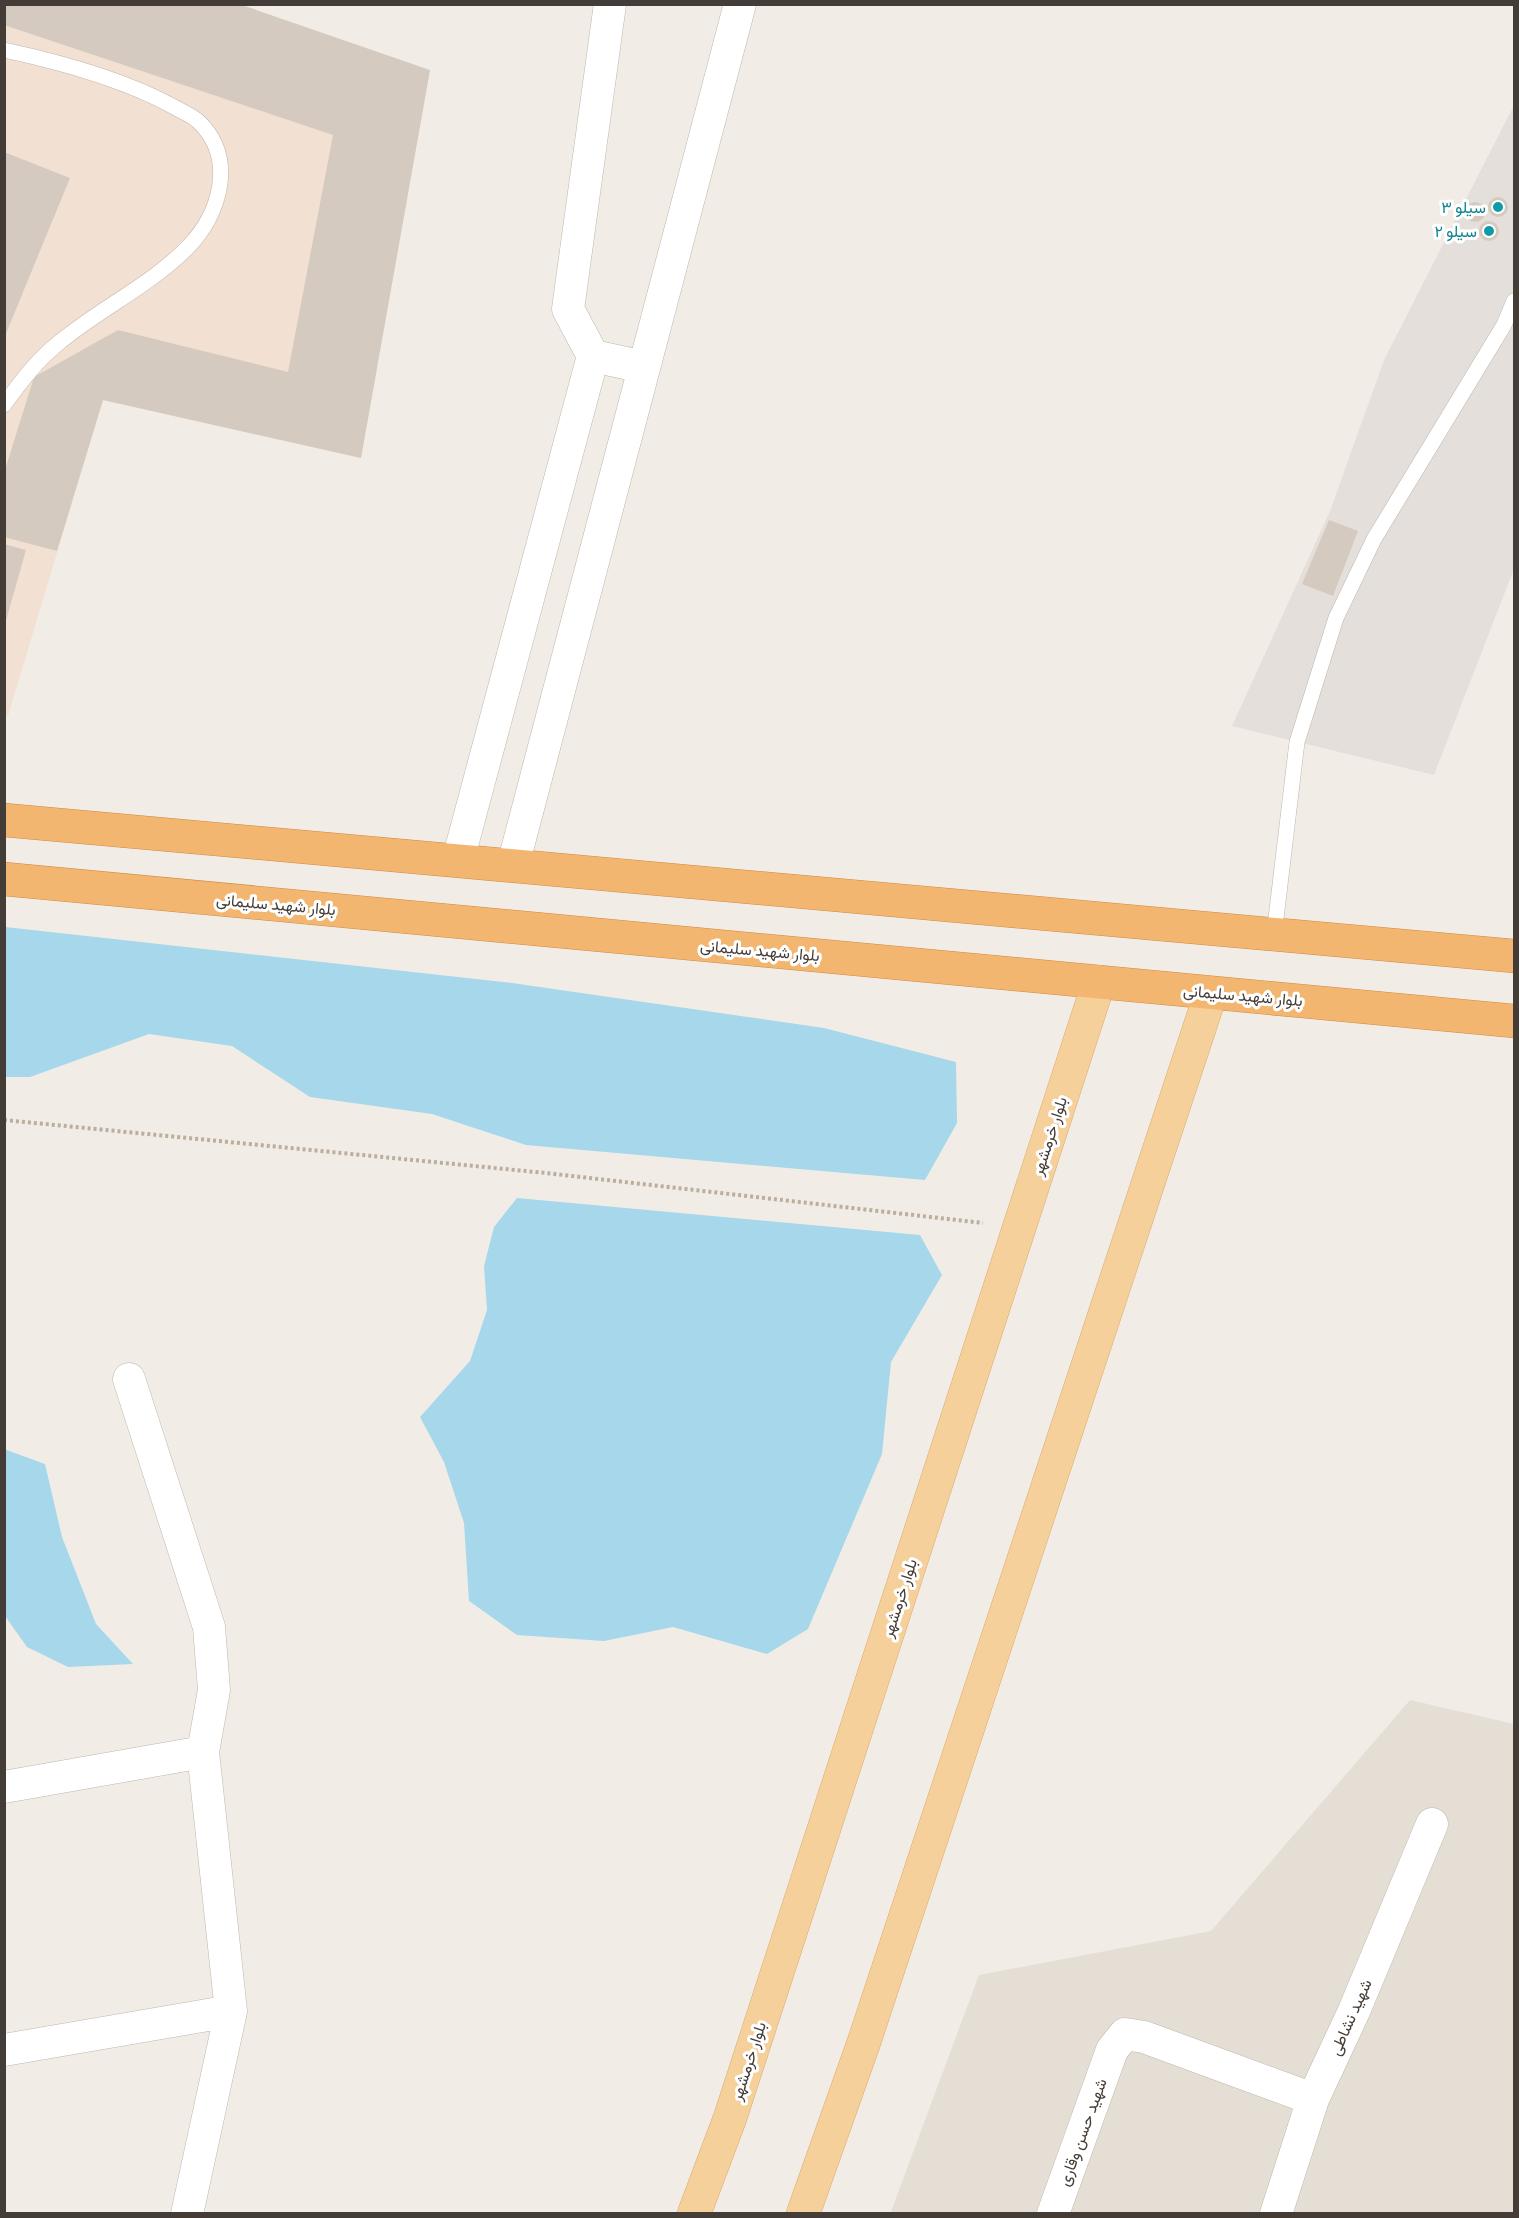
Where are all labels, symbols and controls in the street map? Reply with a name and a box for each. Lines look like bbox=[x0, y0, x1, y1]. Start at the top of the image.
place label: سیلو ۳ bbox=[1441, 197, 1486, 218]
marker: سیلو ۳ bbox=[1491, 200, 1505, 214]
place label: سیلو ۲ bbox=[1434, 221, 1477, 242]
marker: سیلو ۲ bbox=[1482, 224, 1496, 238]
street label: بلوار شهید سلیمانی bbox=[215, 889, 337, 920]
street label: بلوار شهید سلیمانی bbox=[699, 935, 821, 966]
street label: بلوار شهید سلیمانی bbox=[1182, 980, 1304, 1011]
street label: بلوار خرمشهر bbox=[1027, 1094, 1072, 1179]
street label: بلوار خرمشهر bbox=[877, 1556, 922, 1641]
street label: شهید نشاطی bbox=[1324, 1976, 1377, 2059]
street label: بلوار خرمشهر bbox=[726, 2019, 771, 2104]
street label: شهید حسن وقاری bbox=[1053, 2075, 1112, 2189]

